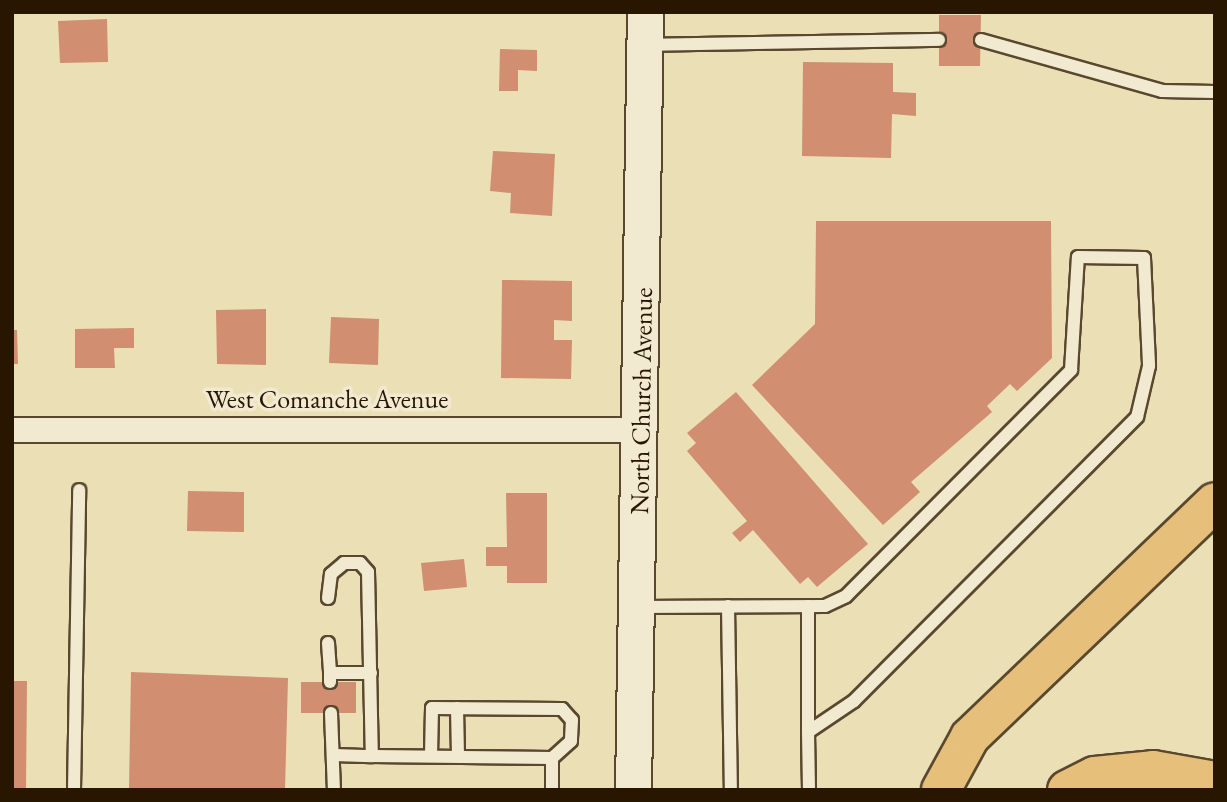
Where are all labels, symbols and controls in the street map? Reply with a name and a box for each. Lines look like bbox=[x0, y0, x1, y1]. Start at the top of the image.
street label: North Church Avenue bbox=[624, 287, 660, 515]
street label: West Comanche Avenue bbox=[206, 384, 448, 416]

